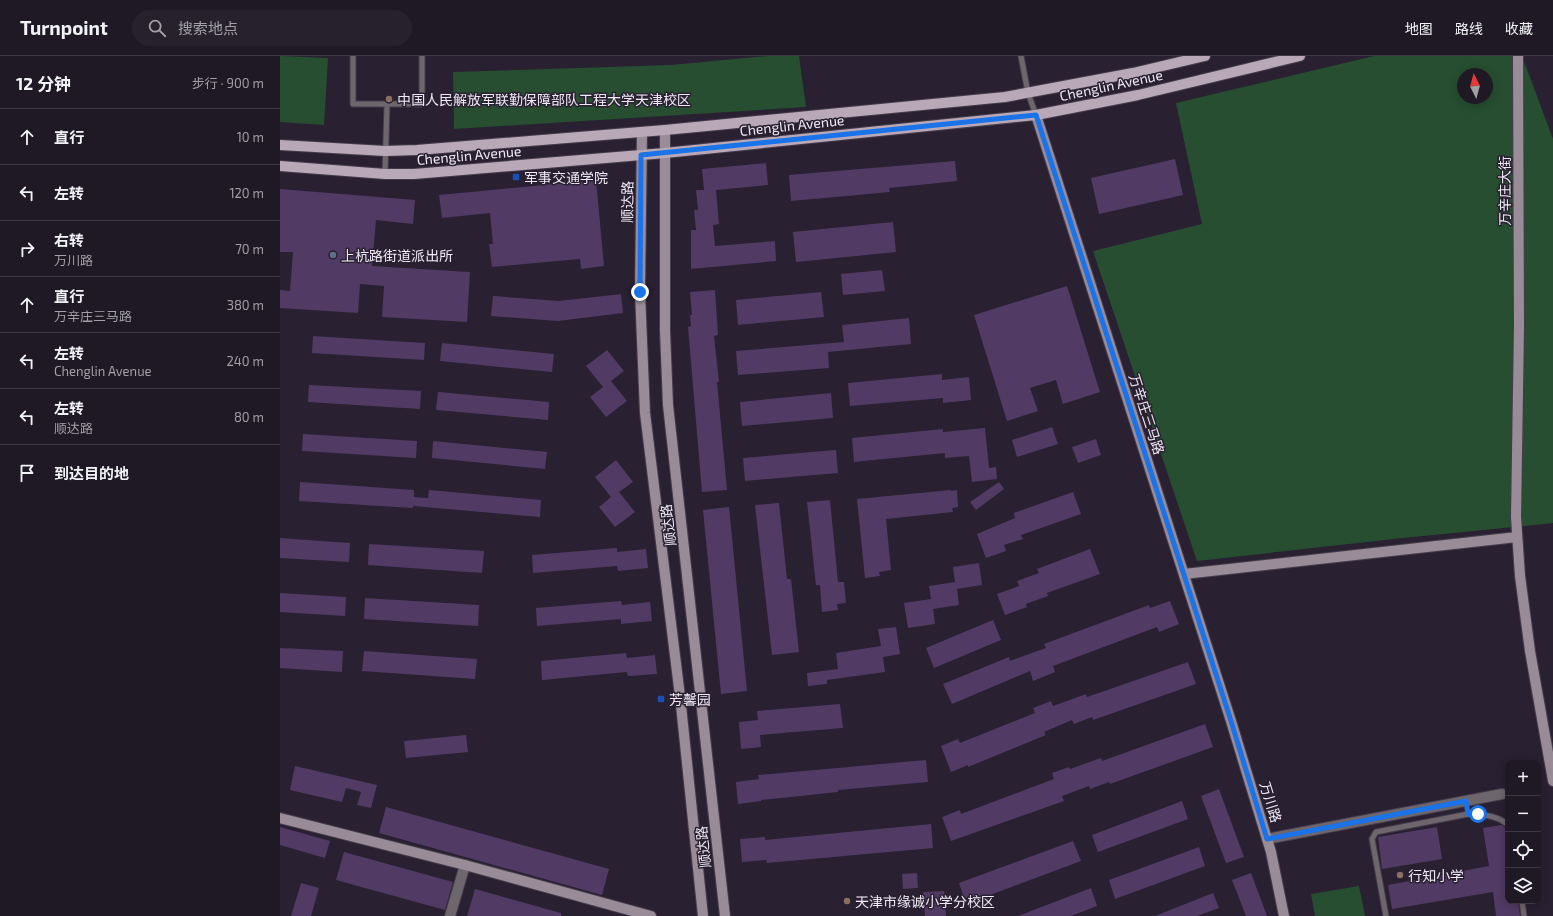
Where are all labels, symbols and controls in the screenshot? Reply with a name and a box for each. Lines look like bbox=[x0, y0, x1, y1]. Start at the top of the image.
search box bbox=[132, 10, 412, 46]
text: Turnpoint bbox=[20, 16, 108, 39]
icon: search bbox=[146, 17, 168, 39]
text: 搜索地点 bbox=[178, 19, 238, 37]
text: 地图 bbox=[1405, 20, 1433, 37]
text: 路线 bbox=[1455, 20, 1483, 37]
text: 收藏 bbox=[1505, 20, 1533, 37]
street label: Chenglin Avenue bbox=[1058, 66, 1164, 104]
north arrow bbox=[1457, 68, 1493, 104]
text: 12 分钟 bbox=[16, 73, 71, 93]
text: 步行 · 900 m bbox=[192, 75, 264, 91]
place label: 中国人民解放军联勤保障部队工程大学天津校区 bbox=[397, 91, 691, 108]
marker: 中国人民解放军联勤保障部队工程大学天津校区 bbox=[384, 94, 394, 104]
street label: Chenglin Avenue bbox=[739, 111, 845, 139]
icon: ahead bbox=[16, 126, 38, 148]
text: 直行 bbox=[54, 128, 84, 146]
text: 10 m bbox=[237, 129, 264, 145]
street label: Chenglin Avenue bbox=[416, 142, 522, 168]
street label: 万辛庄大街 bbox=[1496, 156, 1513, 226]
place label: 军事交通学院 bbox=[524, 169, 608, 186]
marker: 军事交通学院 bbox=[511, 172, 521, 182]
street label: 顺达路 bbox=[618, 181, 636, 223]
icon: left bbox=[16, 182, 38, 204]
text: 左转 bbox=[54, 184, 84, 202]
text: 120 m bbox=[229, 185, 264, 201]
text: 右转 bbox=[54, 231, 84, 249]
icon: right bbox=[16, 238, 38, 260]
text: 70 m bbox=[235, 241, 264, 257]
place label: 上杭路街道派出所 bbox=[341, 247, 453, 264]
marker: 上杭路街道派出所 bbox=[328, 250, 338, 260]
text: 万川路 bbox=[54, 252, 93, 268]
route end bbox=[631, 283, 649, 301]
text: 直行 bbox=[54, 287, 84, 305]
icon: ahead bbox=[16, 294, 38, 316]
text: 380 m bbox=[227, 297, 264, 313]
text: 万辛庄三马路 bbox=[54, 308, 132, 324]
text: 左转 bbox=[54, 344, 84, 362]
icon: left bbox=[16, 350, 38, 372]
text: 240 m bbox=[227, 353, 264, 369]
text: Chenglin Avenue bbox=[54, 363, 152, 379]
street label: 万辛庄三马路 bbox=[1126, 371, 1168, 457]
text: 左转 bbox=[54, 399, 84, 417]
icon: left bbox=[16, 406, 38, 428]
text: 80 m bbox=[234, 409, 264, 425]
text: 顺达路 bbox=[54, 420, 93, 436]
icon: arrive bbox=[16, 462, 38, 484]
text: 到达目的地 bbox=[54, 464, 129, 482]
street label: 顺达路 bbox=[657, 503, 679, 547]
place label: 芳馨园 bbox=[669, 691, 711, 708]
marker: 芳馨园 bbox=[656, 694, 666, 704]
map controls bbox=[1505, 760, 1541, 904]
button: + bbox=[1505, 760, 1541, 796]
street label: 万川路 bbox=[1257, 779, 1285, 825]
button: − bbox=[1505, 796, 1541, 832]
route start bbox=[1469, 805, 1487, 823]
street label: 顺达路 bbox=[692, 825, 714, 869]
button: locate bbox=[1505, 832, 1541, 868]
place label: 行知小学 bbox=[1408, 867, 1464, 884]
button: layers bbox=[1505, 868, 1541, 904]
marker: 行知小学 bbox=[1395, 870, 1405, 880]
place label: 天津市缘诚小学分校区 bbox=[855, 893, 995, 910]
marker: 天津市缘诚小学分校区 bbox=[842, 896, 852, 906]

